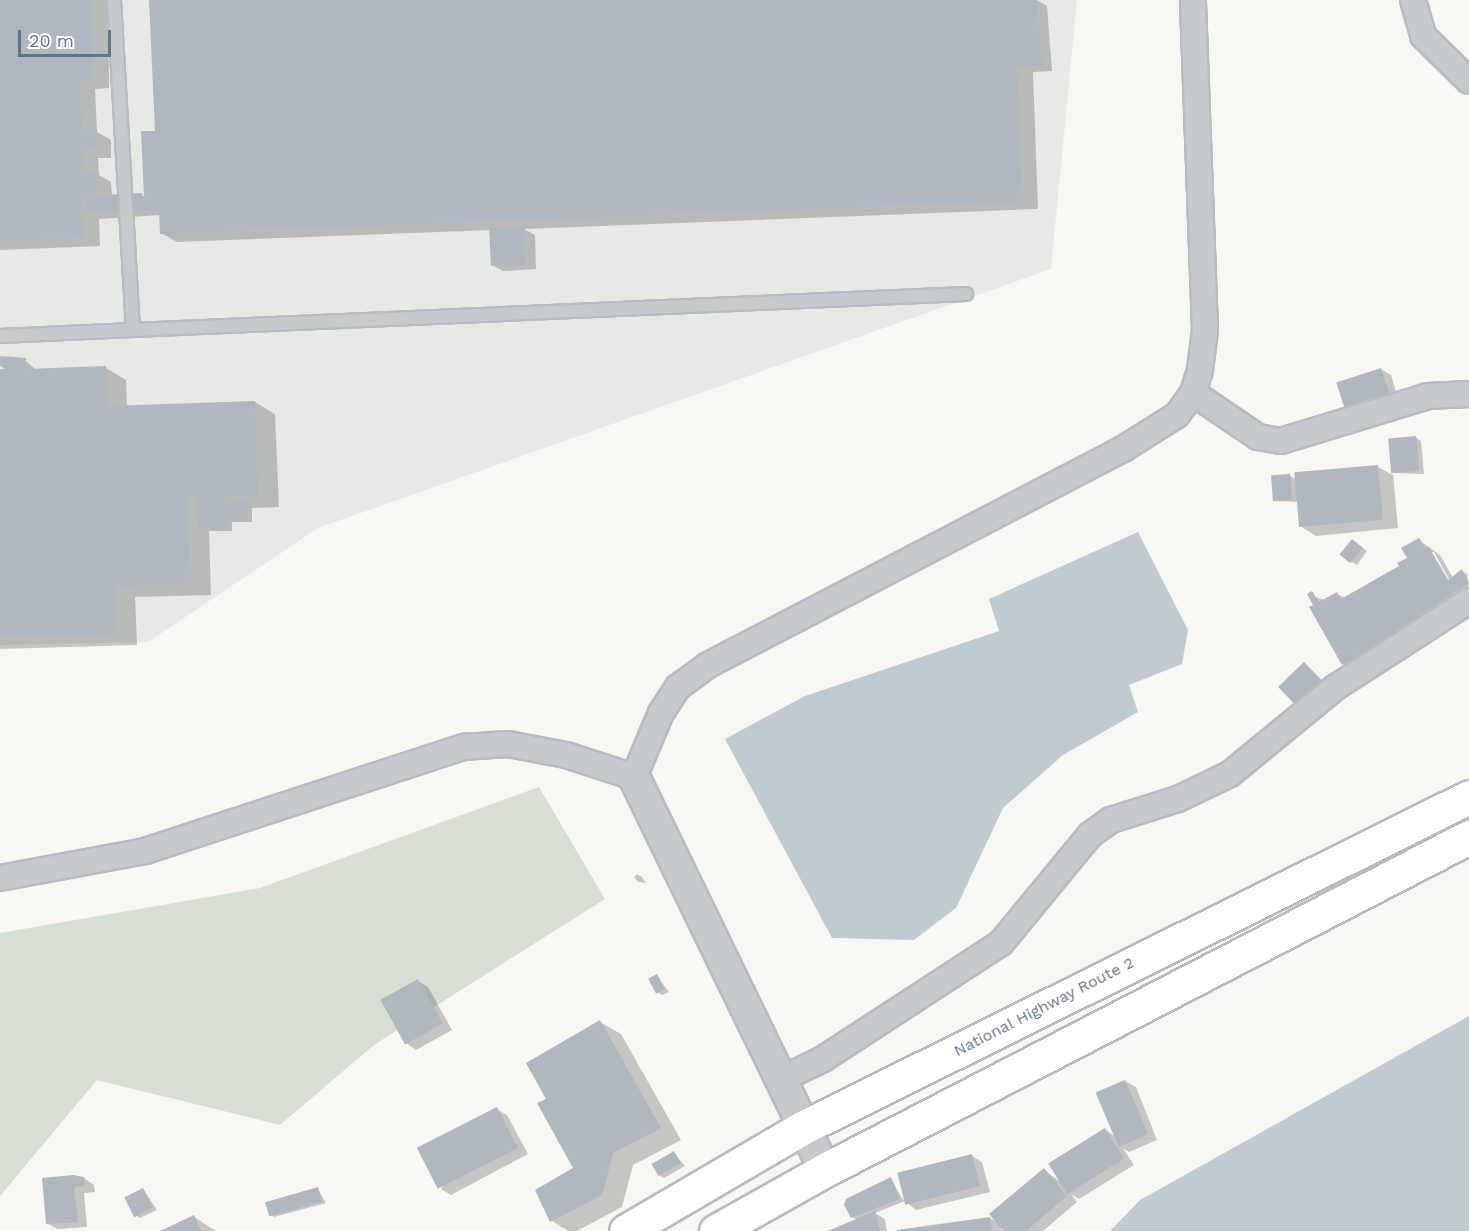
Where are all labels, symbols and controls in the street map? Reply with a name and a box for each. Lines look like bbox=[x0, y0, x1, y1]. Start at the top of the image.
scale bar bbox=[21, 18, 114, 56]
text: 20 m bbox=[29, 30, 74, 51]
street label: National Highway Route 2 bbox=[950, 953, 1138, 1061]

